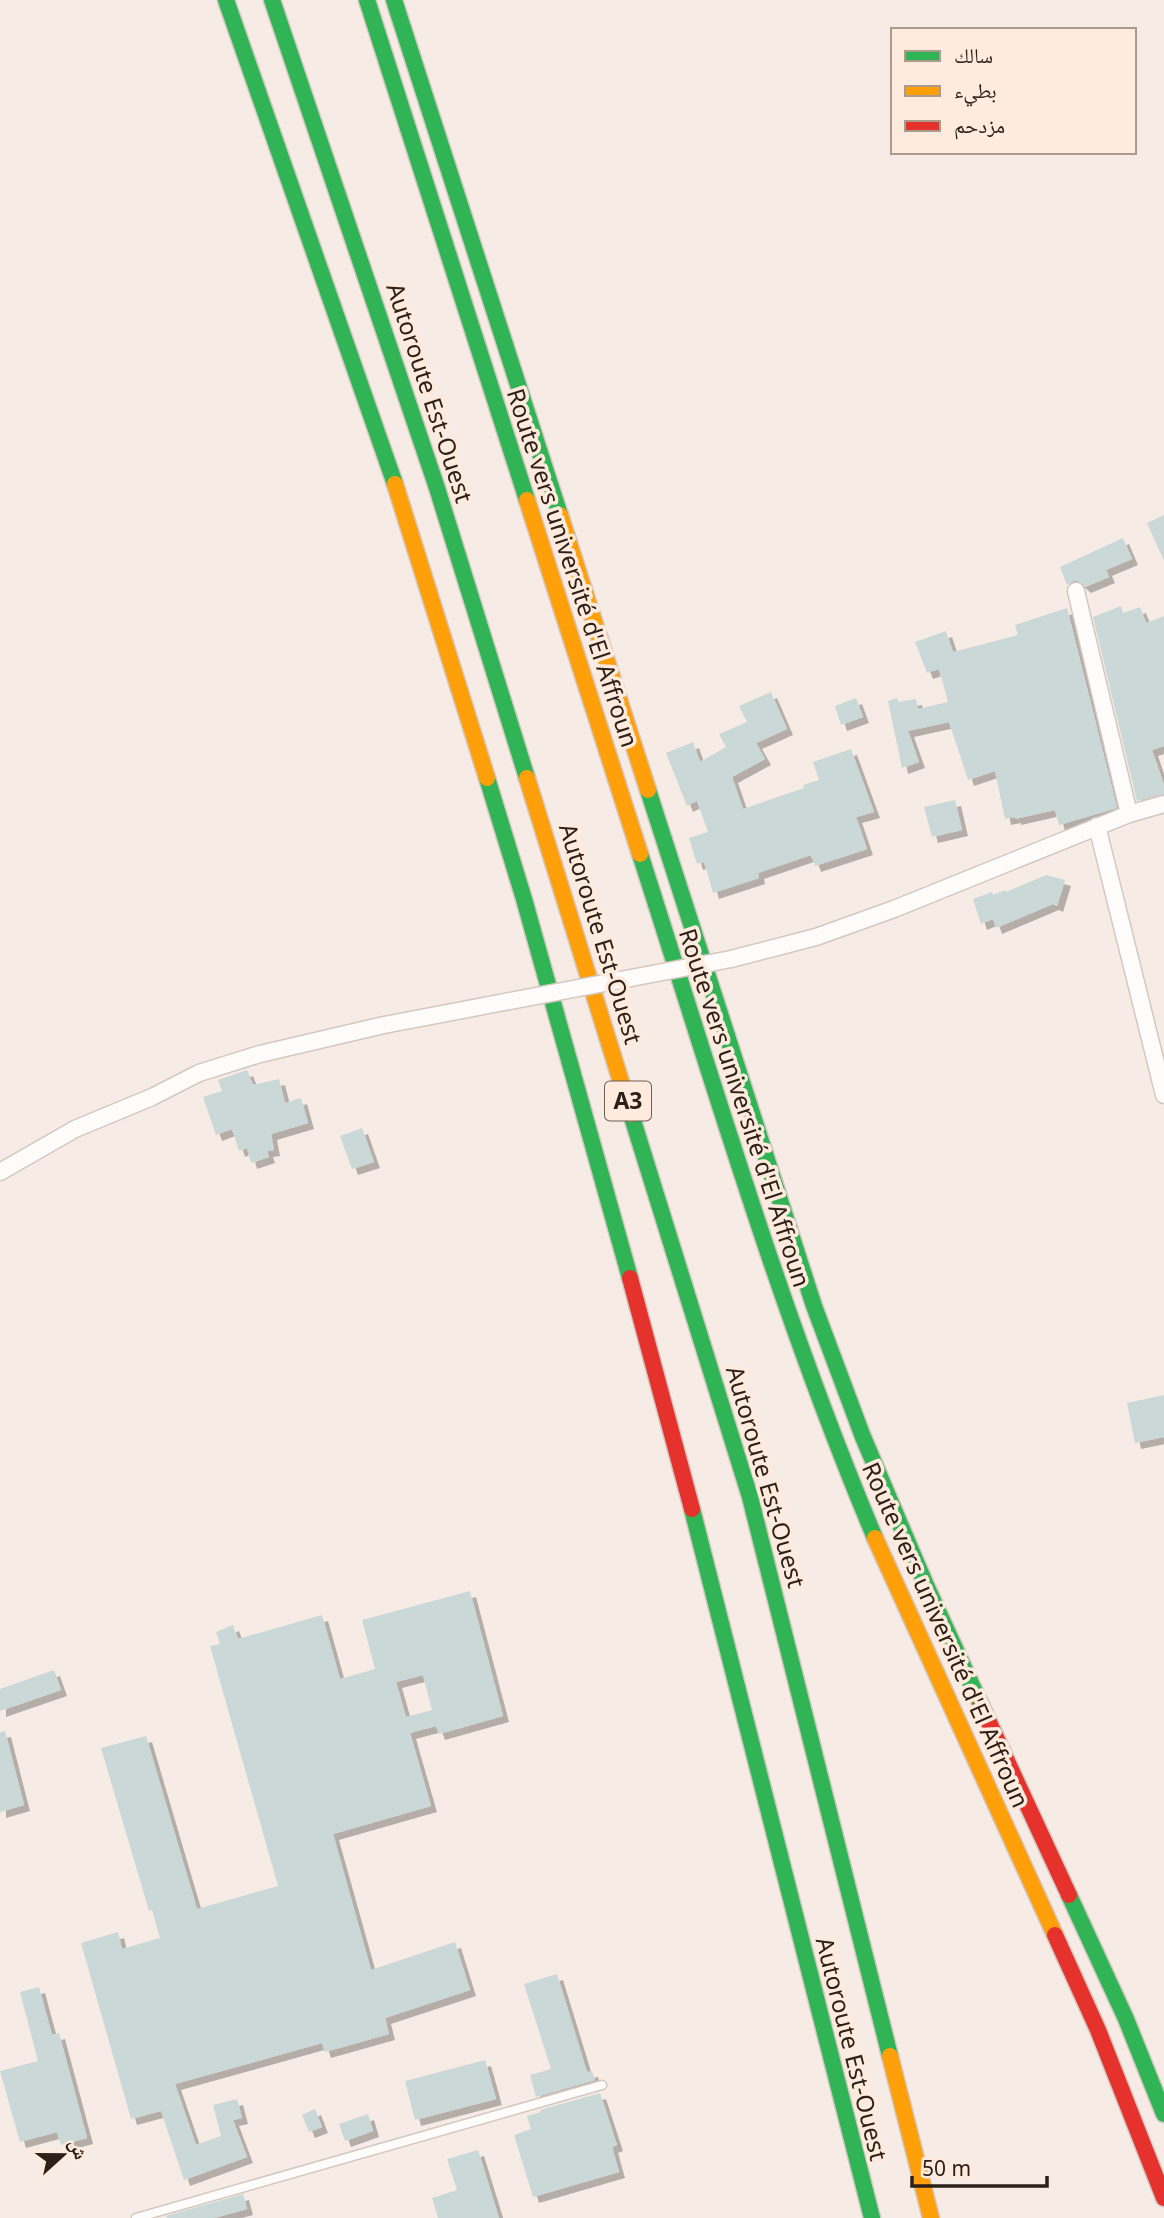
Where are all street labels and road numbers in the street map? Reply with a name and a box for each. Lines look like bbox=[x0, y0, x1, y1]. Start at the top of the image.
street label: Autoroute Est-Ouest bbox=[379, 278, 482, 507]
street label: Route vers université d'El Affroun bbox=[500, 384, 647, 751]
street label: Autoroute Est-Ouest bbox=[552, 819, 651, 1048]
street label: Route vers université d'El Affroun bbox=[672, 924, 819, 1291]
road number: A3 bbox=[605, 1082, 651, 1120]
street label: Autoroute Est-Ouest bbox=[719, 1362, 814, 1592]
street label: Route vers université d'El Affroun bbox=[855, 1456, 1038, 1812]
street label: Autoroute Est-Ouest bbox=[809, 1934, 896, 2164]

